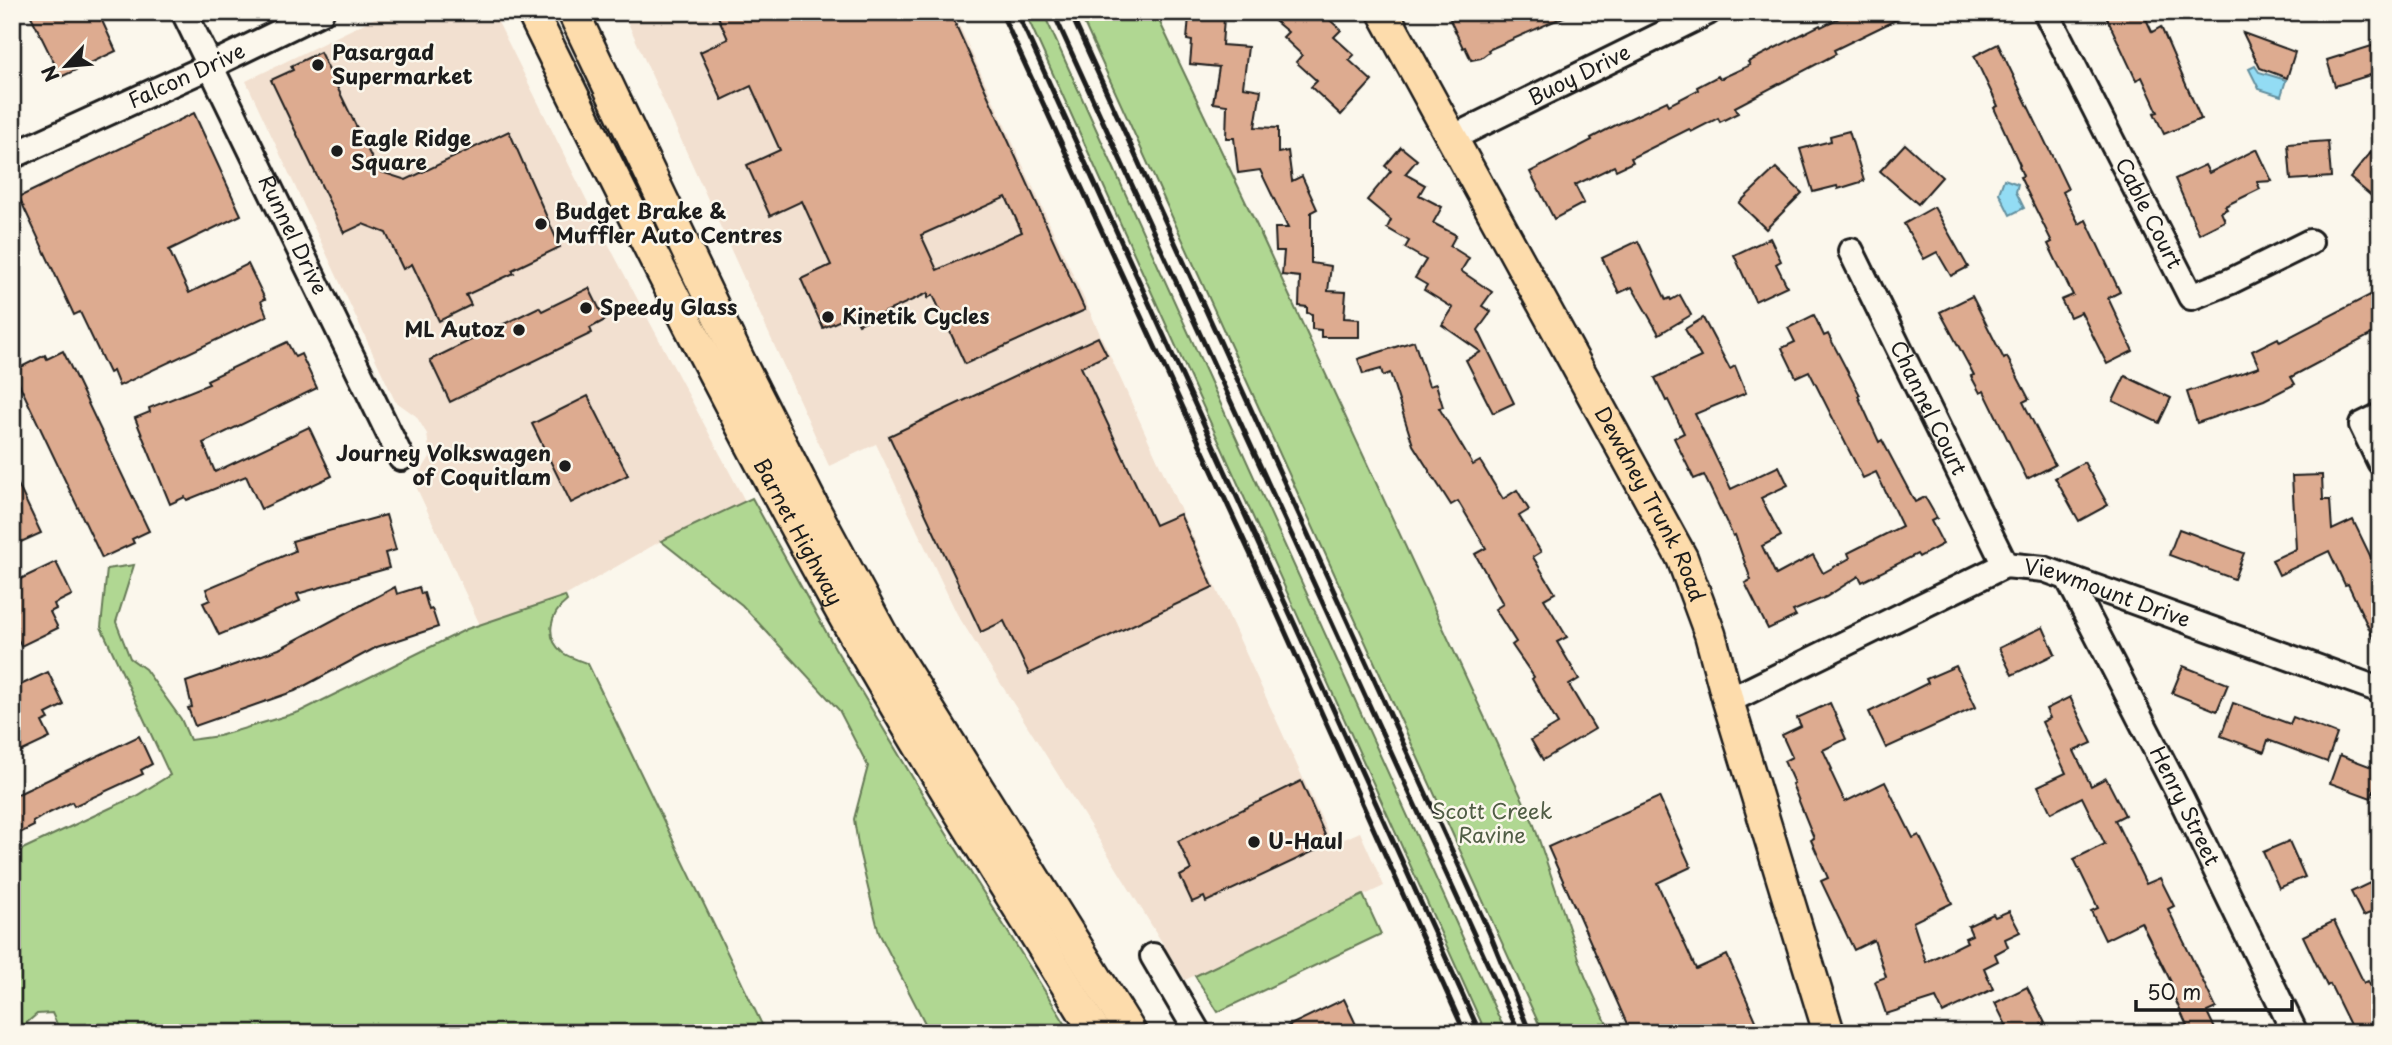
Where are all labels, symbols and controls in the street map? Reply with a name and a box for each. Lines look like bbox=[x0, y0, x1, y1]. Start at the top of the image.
north arrow bbox=[32, 32, 102, 102]
street label: Falcon Drive bbox=[122, 33, 250, 115]
place label: Pasargad Supermarket bbox=[332, 35, 473, 91]
street label: Buoy Drive bbox=[1522, 35, 1635, 112]
marker: Pasargad Supermarket bbox=[310, 57, 326, 73]
text: N bbox=[34, 61, 66, 87]
place label: Eagle Ridge Square bbox=[351, 121, 471, 177]
marker: Eagle Ridge Square bbox=[329, 143, 345, 159]
street label: Cable Court bbox=[2109, 151, 2192, 274]
street label: Runnel Drive bbox=[251, 169, 337, 300]
place label: Budget Brake & Muffler Auto Centres bbox=[555, 194, 782, 250]
marker: Budget Brake & Muffler Auto Centres bbox=[533, 216, 549, 232]
place label: Speedy Glass bbox=[600, 290, 737, 322]
place label: Kinetik Cycles bbox=[842, 299, 989, 331]
marker: Speedy Glass bbox=[578, 300, 594, 316]
marker: Kinetik Cycles bbox=[820, 309, 836, 325]
place label: ML Autoz bbox=[404, 312, 505, 344]
marker: ML Autoz bbox=[511, 322, 527, 338]
street label: Channel Court bbox=[1883, 334, 1977, 480]
street label: Dewdney Trunk Road bbox=[1588, 400, 1715, 605]
place label: Journey Volkswagen of Coquitlam bbox=[336, 436, 551, 492]
street label: Barnet Highway bbox=[747, 452, 852, 610]
marker: Journey Volkswagen of Coquitlam bbox=[557, 458, 573, 474]
street label: Viewmount Drive bbox=[2023, 549, 2195, 634]
street label: Henry Street bbox=[2143, 740, 2230, 871]
park label: Scott Creek Ravine bbox=[1431, 794, 1553, 850]
place label: U-Haul bbox=[1268, 824, 1343, 856]
marker: U-Haul bbox=[1246, 834, 1262, 850]
scale bar bbox=[2136, 968, 2292, 1012]
text: 50 m bbox=[2147, 975, 2201, 1007]

